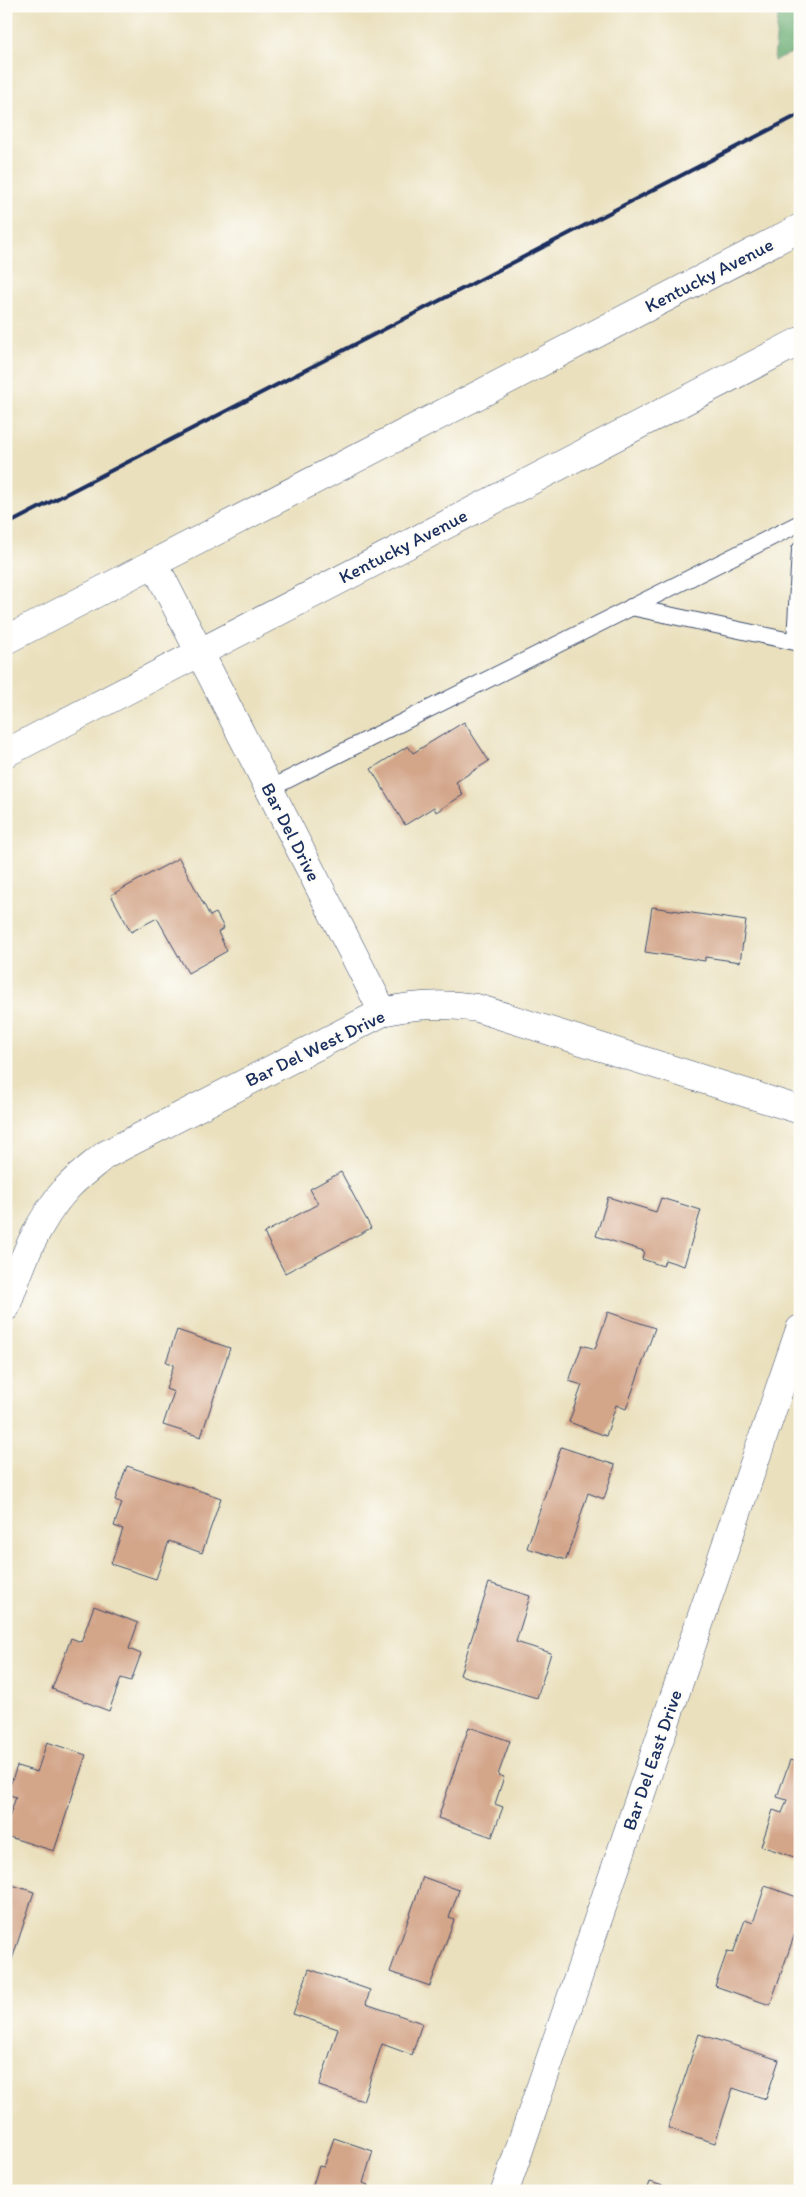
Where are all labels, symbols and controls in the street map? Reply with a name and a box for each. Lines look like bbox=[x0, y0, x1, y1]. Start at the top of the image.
street label: Kentucky Avenue bbox=[641, 233, 777, 317]
street label: Kentucky Avenue bbox=[335, 504, 471, 588]
street label: Bar Del Drive bbox=[256, 779, 326, 885]
street label: Bar Del West Drive bbox=[241, 1004, 389, 1092]
street label: Bar Del East Drive bbox=[617, 1687, 687, 1833]

